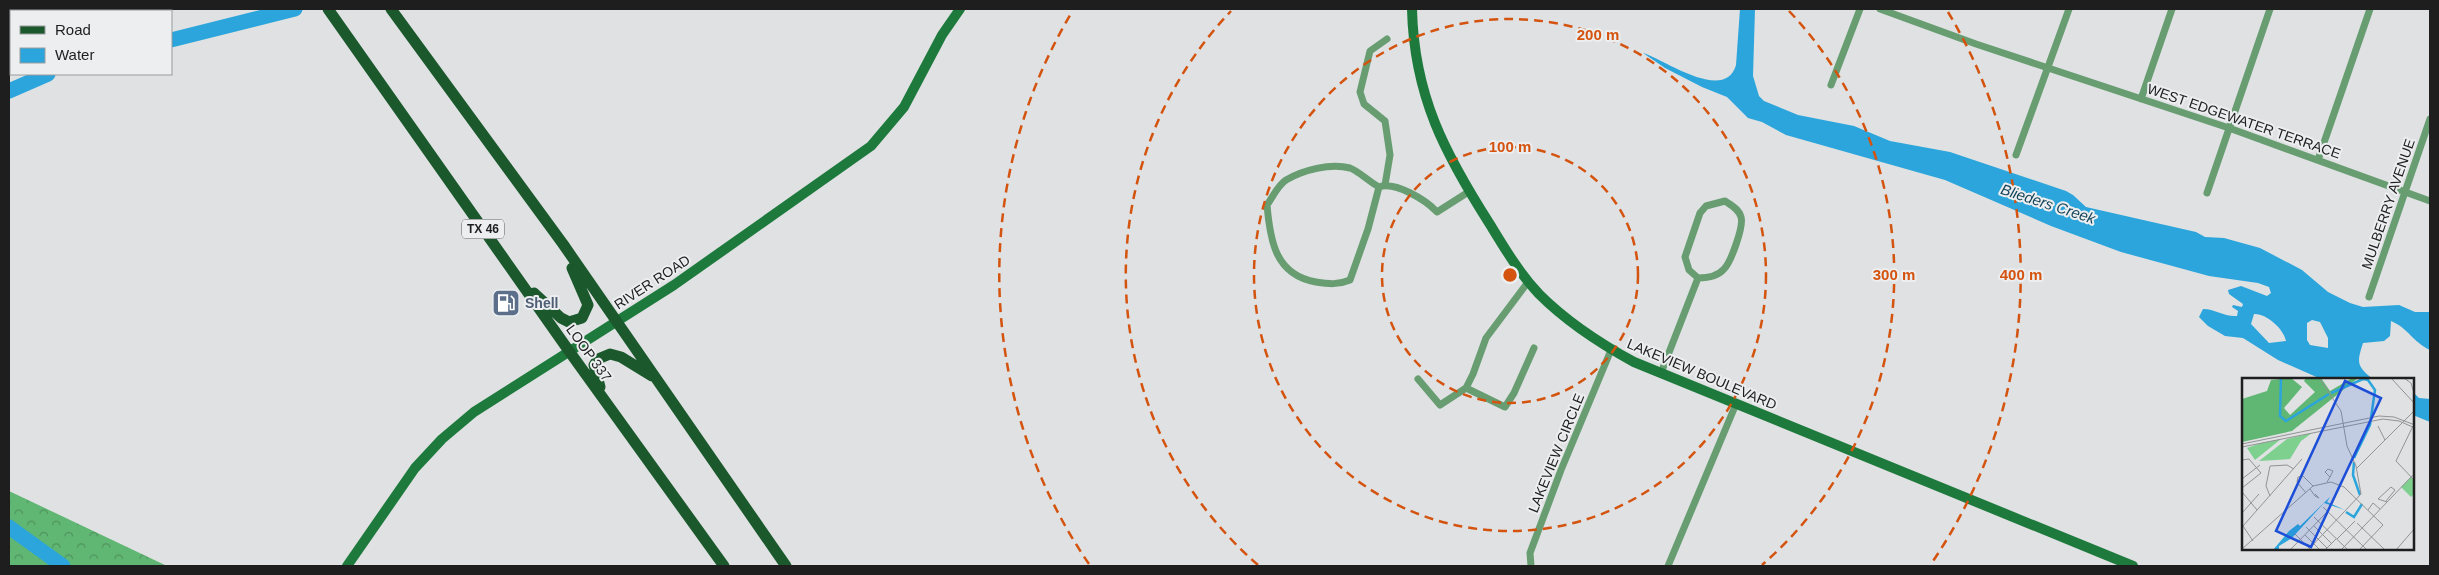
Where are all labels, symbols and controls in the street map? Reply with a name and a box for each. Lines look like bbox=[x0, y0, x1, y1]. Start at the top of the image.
legend bbox=[10, 10, 172, 75]
text: Road bbox=[55, 21, 91, 38]
text: 200 m bbox=[1577, 26, 1619, 43]
text: Water bbox=[55, 46, 94, 63]
street label: WEST EDGEWATER TERRACE bbox=[2145, 80, 2343, 162]
street label: MULBERRY AVENUE bbox=[2358, 137, 2418, 271]
text: 100 m bbox=[1489, 138, 1531, 155]
water label: Blieders Creek bbox=[1999, 180, 2099, 227]
road number: TX 46 bbox=[462, 220, 504, 238]
street label: RIVER ROAD bbox=[611, 252, 693, 312]
centre of rings bbox=[1501, 266, 1519, 284]
text: 300 m bbox=[1873, 266, 1915, 283]
text: 400 m bbox=[2000, 266, 2042, 283]
fuel station icon: Shell bbox=[491, 288, 521, 318]
place label: Shell bbox=[525, 295, 558, 311]
street label: LOOP 337 bbox=[563, 322, 615, 385]
street label: LAKEVIEW BOULEVARD bbox=[1625, 335, 1779, 413]
inset map bbox=[2242, 378, 2414, 550]
street label: LAKEVIEW CIRCLE bbox=[1525, 391, 1587, 515]

